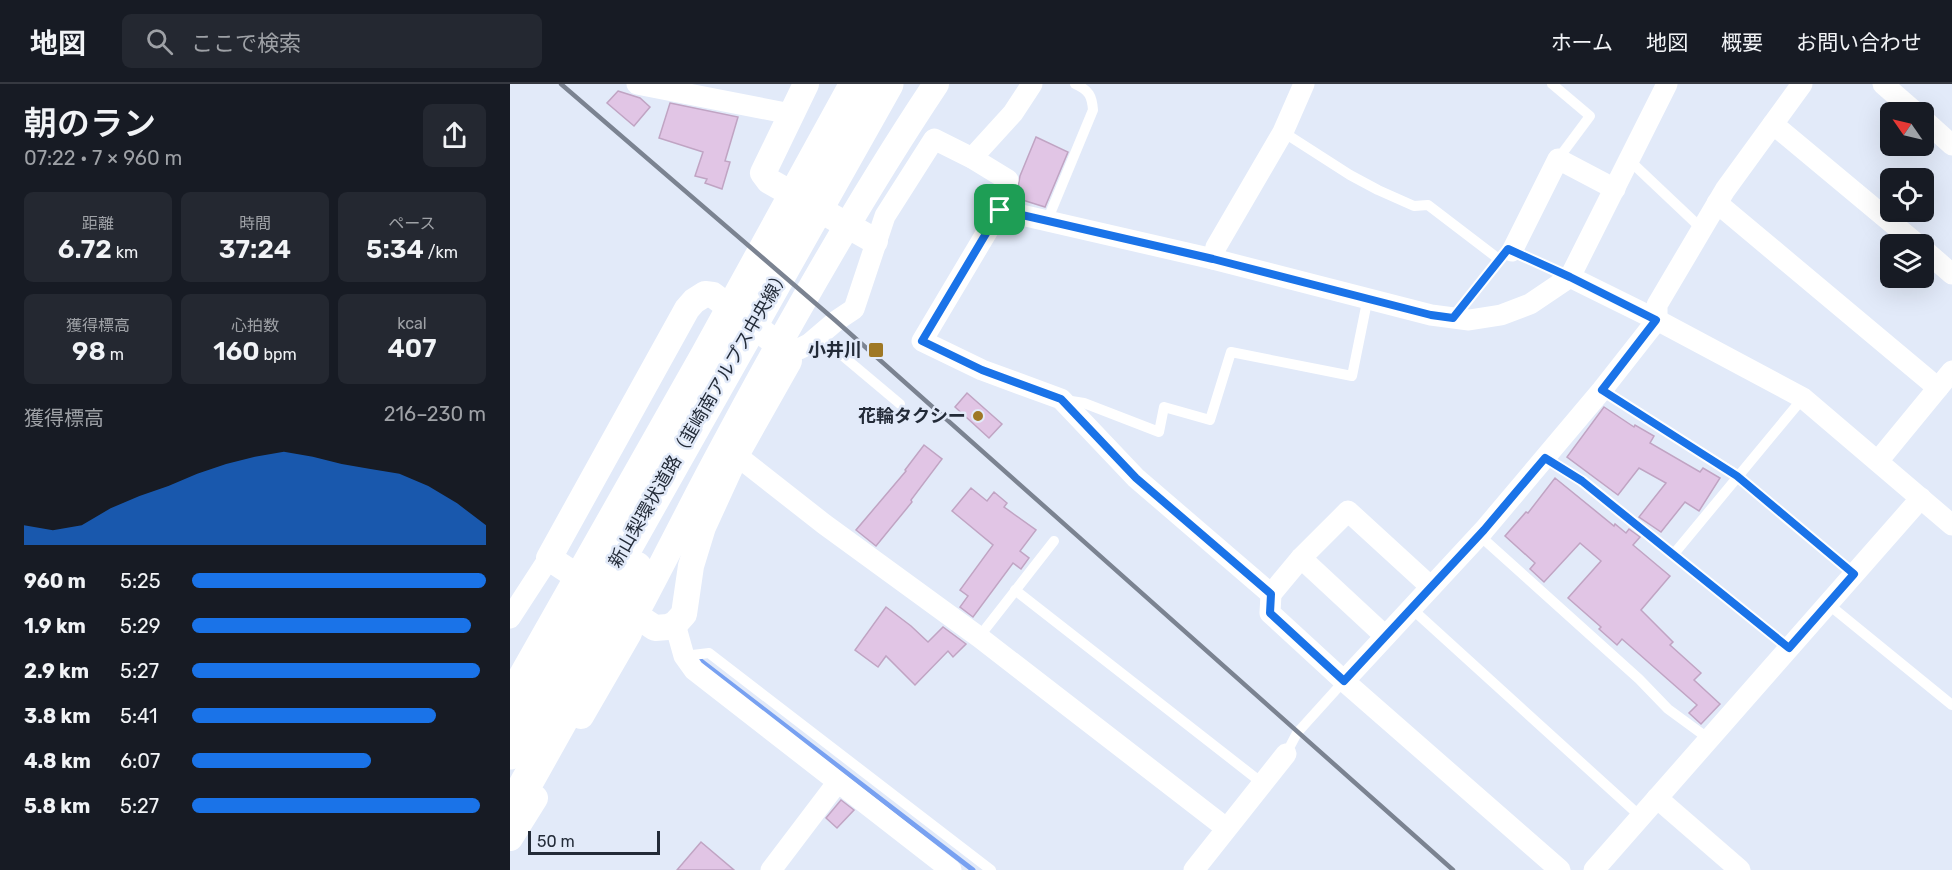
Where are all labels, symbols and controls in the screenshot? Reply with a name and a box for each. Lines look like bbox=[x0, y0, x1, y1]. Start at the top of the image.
search box bbox=[122, 14, 542, 68]
icon: search bbox=[143, 25, 176, 58]
text: 地図 bbox=[30, 27, 86, 60]
text: ここで検索 bbox=[191, 30, 301, 57]
text: ホーム bbox=[1551, 30, 1613, 55]
text: 地図 bbox=[1646, 30, 1688, 55]
text: 概要 bbox=[1721, 30, 1763, 55]
text: お問い合わせ bbox=[1796, 30, 1922, 55]
north arrow bbox=[1880, 102, 1934, 156]
map controls bbox=[1880, 102, 1934, 288]
text: 朝のラン bbox=[24, 104, 156, 143]
button: share bbox=[423, 104, 486, 167]
text: 07:22 · 7 × 960 m bbox=[24, 146, 182, 170]
button: locate bbox=[1880, 168, 1934, 222]
pin bbox=[974, 184, 1025, 235]
icon: arrive bbox=[983, 193, 1016, 226]
text: 距離 bbox=[82, 214, 114, 233]
text: 時間 bbox=[239, 214, 271, 233]
text: ペース bbox=[388, 214, 436, 233]
text: 6.72 bbox=[58, 234, 112, 265]
text: 37:24 bbox=[219, 234, 291, 265]
text: 5:34 bbox=[366, 234, 424, 265]
button: layers bbox=[1880, 234, 1934, 288]
text: km bbox=[112, 243, 138, 262]
text: /km bbox=[424, 243, 458, 262]
street label: 新山梨環状道路（韮崎南アルプス中央線） bbox=[604, 264, 794, 572]
text: kcal bbox=[397, 314, 427, 333]
text: 獲得標高 bbox=[66, 316, 130, 335]
text: 心拍数 bbox=[231, 316, 279, 335]
text: 407 bbox=[387, 333, 437, 364]
text: 98 bbox=[72, 336, 106, 367]
text: 160 bbox=[213, 336, 260, 367]
place label: 小井川 bbox=[808, 339, 862, 361]
marker: 小井川 bbox=[867, 341, 885, 359]
text: m bbox=[106, 345, 124, 364]
text: bpm bbox=[260, 345, 297, 364]
text: 216–230 m bbox=[384, 402, 486, 426]
place label: 花輪タクシー bbox=[858, 405, 966, 427]
text: 獲得標高 bbox=[24, 406, 104, 430]
marker: 花輪タクシー bbox=[971, 409, 985, 423]
text: 960 m bbox=[24, 569, 86, 593]
text: 5:25 bbox=[120, 569, 161, 593]
text: 1.9 km bbox=[24, 614, 86, 638]
text: 5:29 bbox=[120, 614, 161, 638]
text: 2.9 km bbox=[24, 659, 89, 683]
text: 5:27 bbox=[120, 659, 159, 683]
text: 3.8 km bbox=[24, 704, 91, 728]
text: 5:41 bbox=[120, 704, 158, 728]
text: 4.8 km bbox=[24, 749, 91, 773]
text: 6:07 bbox=[120, 749, 160, 773]
text: 5.8 km bbox=[24, 794, 90, 818]
text: 5:27 bbox=[120, 794, 159, 818]
scale bar bbox=[528, 828, 660, 856]
text: 50 m bbox=[537, 832, 575, 851]

